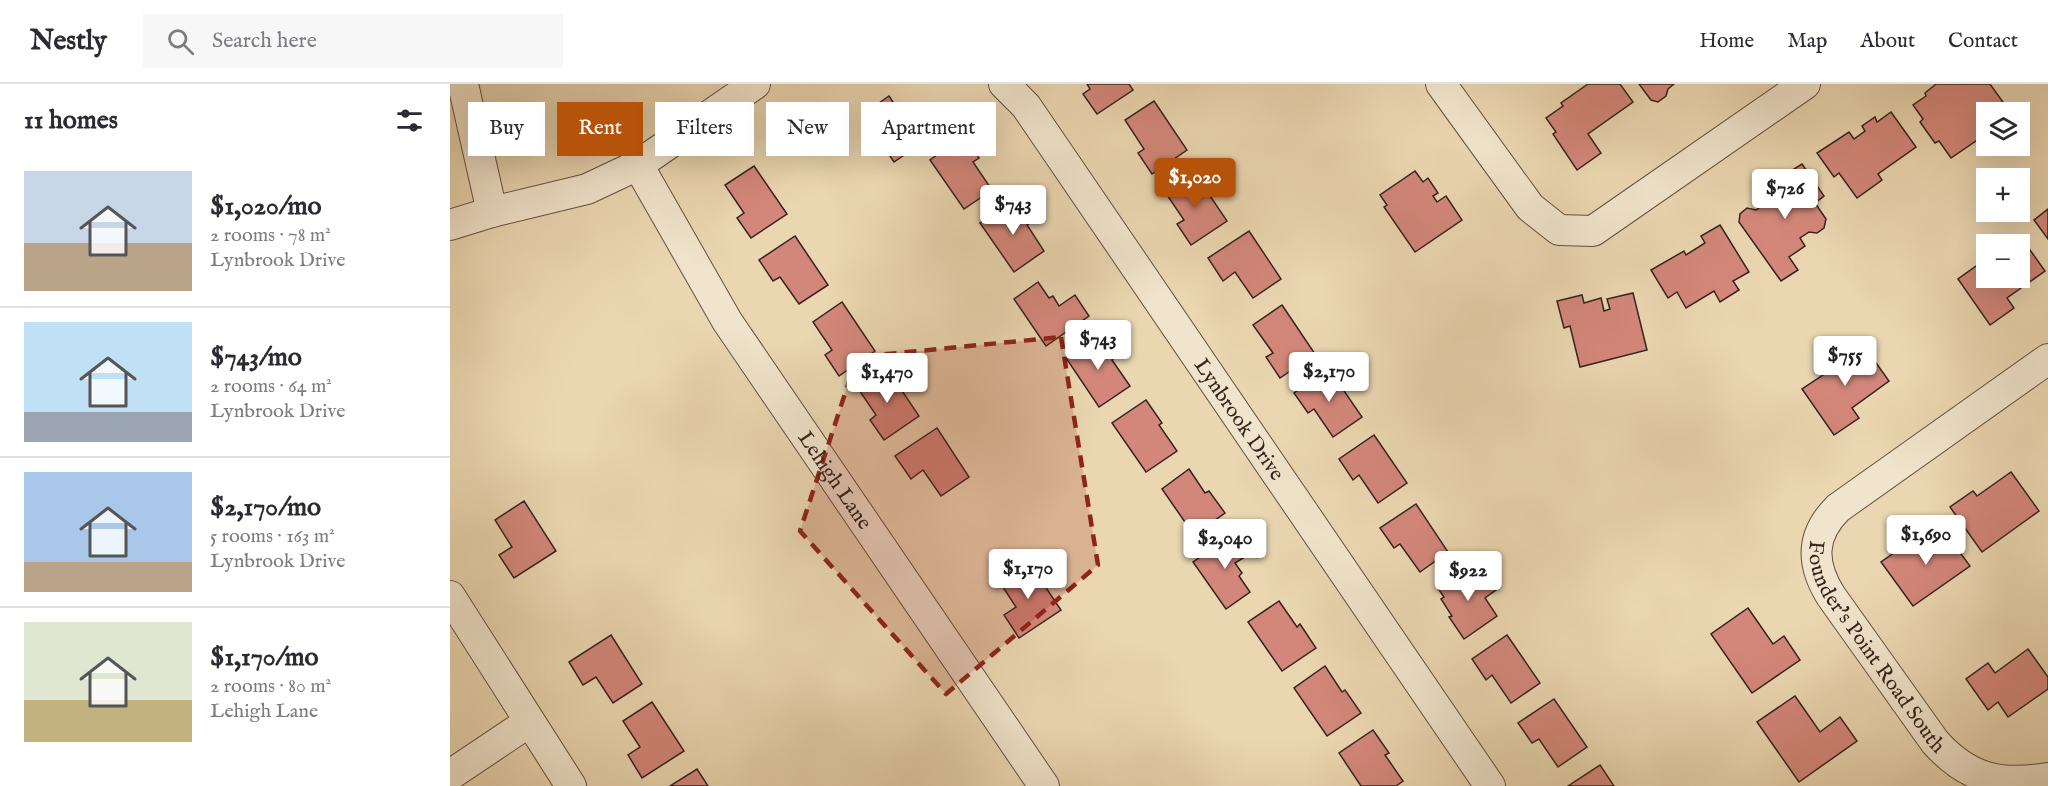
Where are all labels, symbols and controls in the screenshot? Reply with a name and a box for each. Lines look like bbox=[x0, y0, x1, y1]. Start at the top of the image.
search box bbox=[143, 14, 563, 68]
text: Nestly bbox=[30, 24, 107, 59]
icon: search bbox=[164, 25, 197, 58]
text: Search here bbox=[212, 27, 317, 55]
text: Home bbox=[1699, 28, 1754, 55]
text: Map bbox=[1787, 28, 1827, 55]
text: About bbox=[1860, 28, 1915, 55]
text: Contact bbox=[1948, 28, 2018, 55]
chip: Buy bbox=[468, 102, 545, 156]
chip: Rent bbox=[557, 102, 643, 156]
chip: Filters bbox=[655, 102, 754, 156]
chip: New bbox=[766, 102, 849, 156]
chip: Apartment bbox=[861, 102, 996, 156]
map controls bbox=[1976, 102, 2030, 288]
button: layers bbox=[1976, 102, 2030, 156]
text: 11 homes bbox=[24, 104, 118, 137]
icon: filters bbox=[393, 104, 426, 137]
pin: $1,020 bbox=[1146, 158, 1244, 209]
text: $1,020 bbox=[1169, 165, 1221, 190]
button: + bbox=[1976, 168, 2030, 222]
pin: $726 bbox=[1749, 169, 1821, 220]
text: $726 bbox=[1766, 176, 1804, 201]
pin: $743 bbox=[977, 185, 1049, 236]
text: $1,020/mo bbox=[210, 190, 322, 223]
text: $743 bbox=[994, 192, 1032, 217]
icon: home bbox=[72, 195, 144, 267]
text: 2 rooms · 78 m² bbox=[210, 223, 331, 248]
button: − bbox=[1976, 234, 2030, 288]
text: Lynbrook Drive bbox=[210, 248, 345, 273]
pin: $743 bbox=[1062, 320, 1134, 371]
text: $743 bbox=[1079, 327, 1117, 352]
pin: $755 bbox=[1809, 336, 1881, 387]
text: $743/mo bbox=[210, 341, 302, 374]
text: $755 bbox=[1828, 343, 1862, 368]
icon: home bbox=[72, 346, 144, 418]
pin: $2,170 bbox=[1280, 352, 1378, 403]
pin: $1,470 bbox=[838, 353, 936, 404]
street label: Lynbrook Drive bbox=[1187, 353, 1290, 486]
text: $2,170 bbox=[1303, 359, 1355, 384]
text: $1,470 bbox=[861, 360, 913, 385]
text: 2 rooms · 64 m² bbox=[210, 374, 332, 399]
text: Lynbrook Drive bbox=[210, 399, 345, 424]
street label: Lehigh Lane bbox=[791, 426, 877, 536]
text: $2,170/mo bbox=[210, 491, 321, 524]
icon: home bbox=[72, 496, 144, 568]
pin: $1,690 bbox=[1877, 515, 1975, 566]
pin: $2,040 bbox=[1176, 519, 1274, 570]
text: $1,690 bbox=[1901, 522, 1951, 547]
text: 5 rooms · 163 m² bbox=[210, 524, 335, 549]
text: $2,040 bbox=[1197, 526, 1253, 551]
street label: Founder's Point Road South bbox=[1801, 539, 1951, 760]
text: Lynbrook Drive bbox=[210, 549, 345, 574]
pin: $1,170 bbox=[979, 549, 1077, 600]
pin: $922 bbox=[1432, 551, 1504, 602]
text: $1,170 bbox=[1003, 556, 1053, 581]
text: $922 bbox=[1449, 558, 1487, 583]
text: $1,170/mo bbox=[210, 641, 318, 674]
icon: home bbox=[72, 646, 144, 718]
text: 2 rooms · 80 m² bbox=[210, 674, 331, 699]
text: Lehigh Lane bbox=[210, 699, 318, 724]

